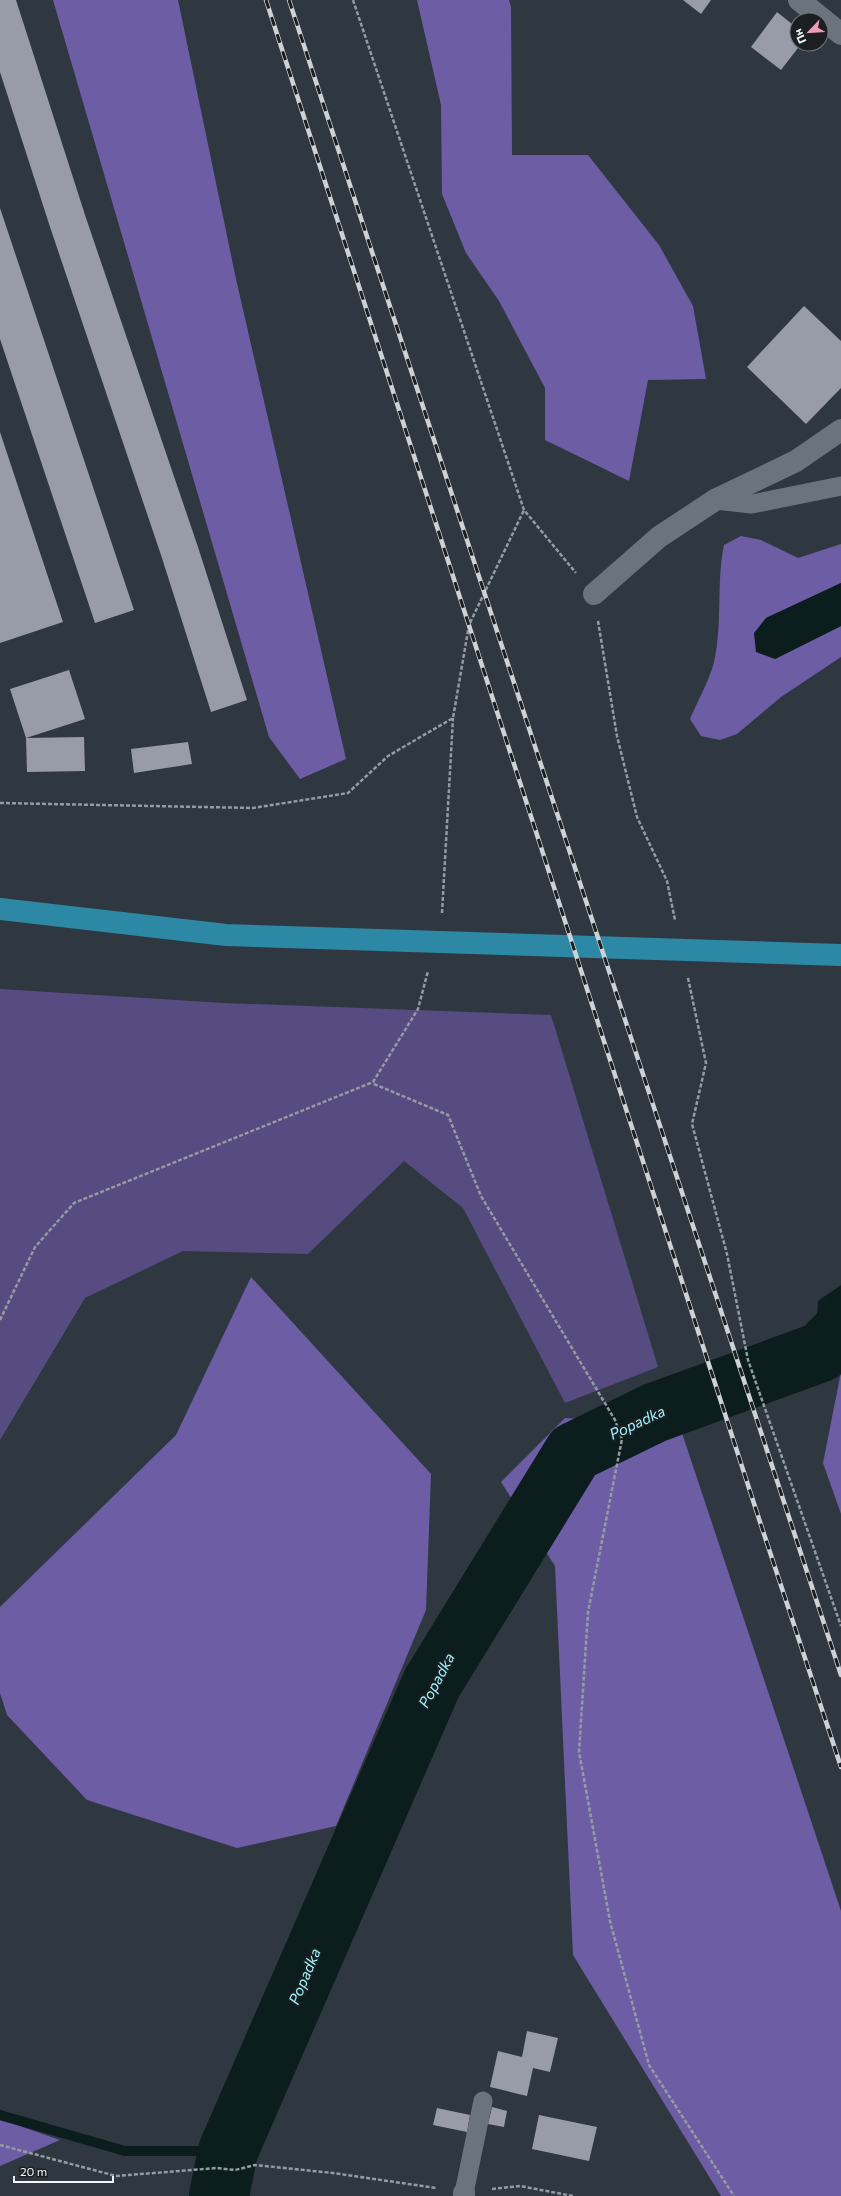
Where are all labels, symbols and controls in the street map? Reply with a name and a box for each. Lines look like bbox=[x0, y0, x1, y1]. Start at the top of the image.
north arrow bbox=[789, 12, 829, 52]
text: Пн bbox=[791, 27, 808, 46]
water label: Popadka bbox=[606, 1401, 668, 1443]
water label: Popadka bbox=[414, 1649, 458, 1710]
water label: Popadka bbox=[284, 1945, 324, 2007]
scale bar bbox=[14, 2158, 113, 2184]
text: 20 m bbox=[20, 2164, 47, 2178]

